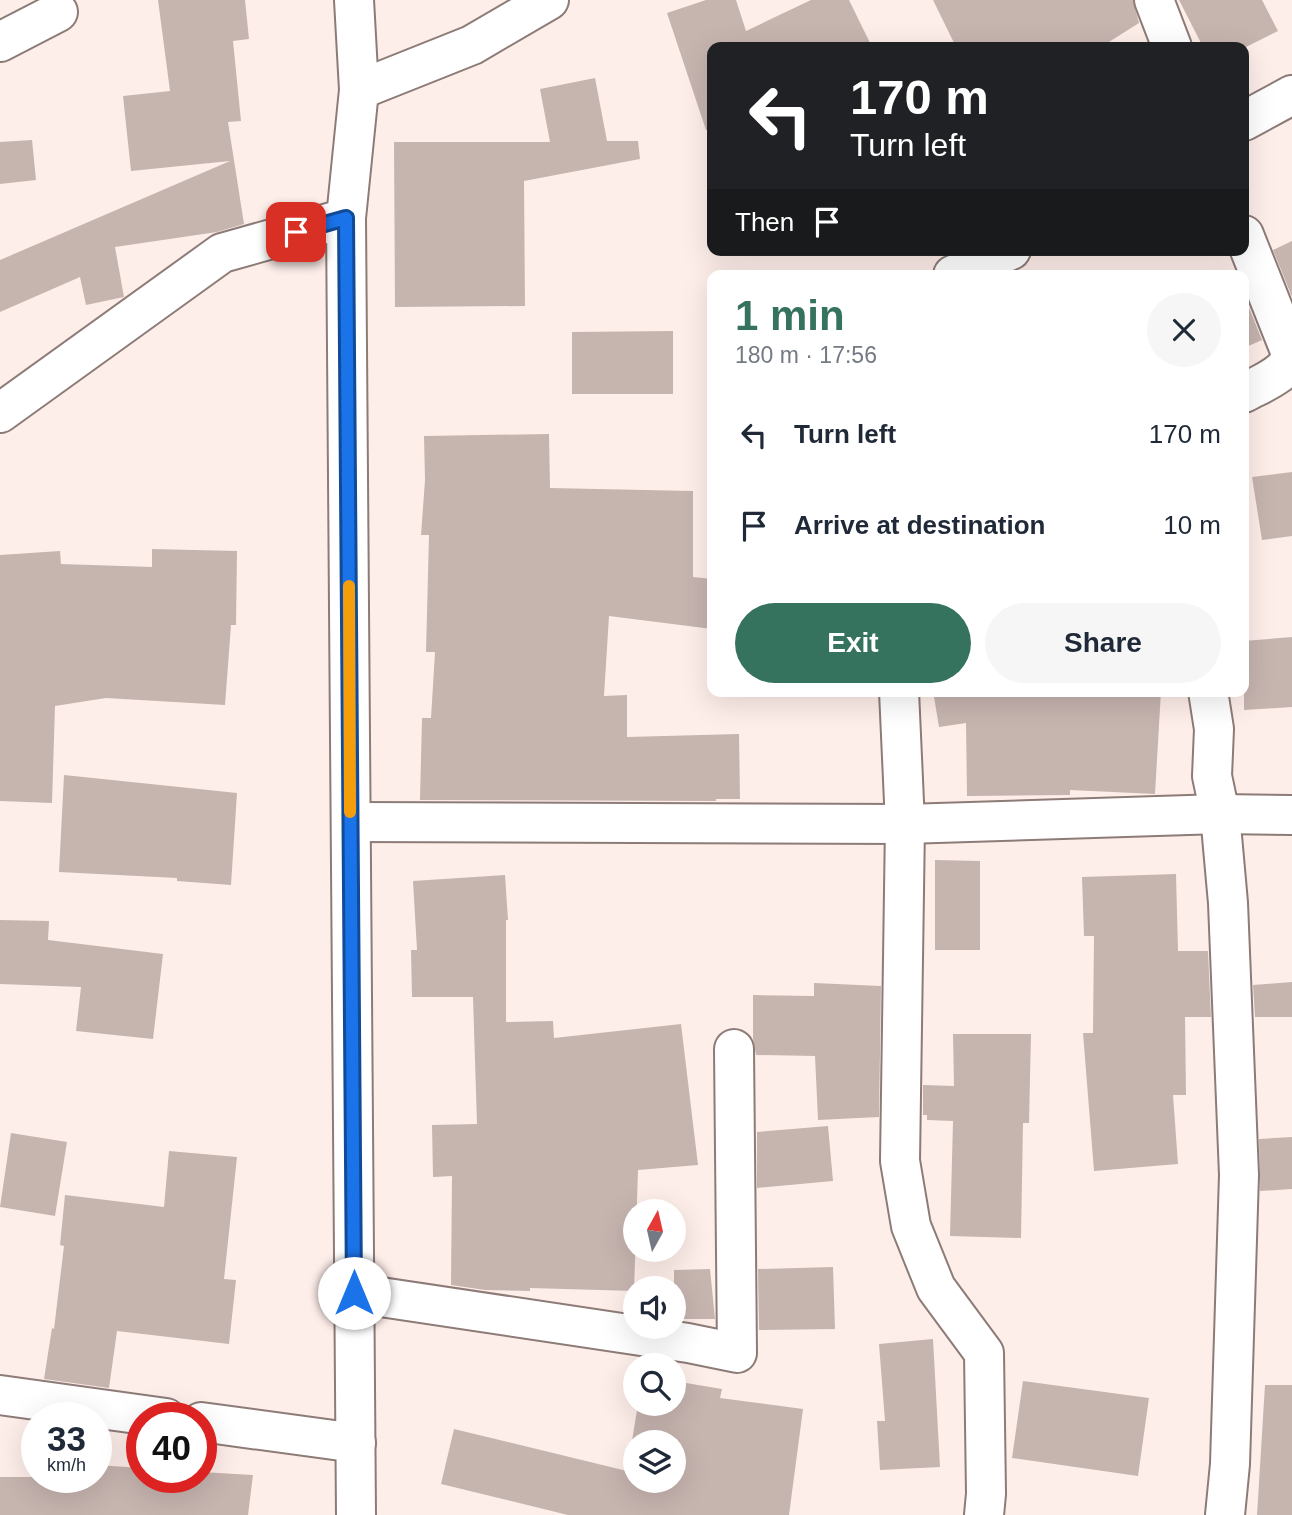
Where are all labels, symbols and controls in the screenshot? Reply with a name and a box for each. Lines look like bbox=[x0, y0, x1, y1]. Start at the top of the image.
icon: left bbox=[735, 70, 826, 161]
text: 170 m bbox=[850, 70, 989, 124]
text: Turn left bbox=[850, 127, 966, 163]
pin bbox=[266, 202, 326, 262]
icon: arrive bbox=[808, 203, 846, 241]
text: Then bbox=[735, 207, 794, 237]
icon: arrive bbox=[277, 213, 315, 251]
text: 1 min bbox=[735, 292, 845, 339]
button: close bbox=[1147, 293, 1221, 367]
text: 180 m · 17:56 bbox=[735, 342, 877, 368]
icon: left bbox=[735, 416, 773, 454]
text: Turn left bbox=[794, 419, 896, 449]
text: 170 m bbox=[1149, 419, 1221, 449]
icon: arrive bbox=[735, 507, 773, 545]
text: Arrive at destination bbox=[794, 510, 1045, 540]
text: 10 m bbox=[1163, 510, 1221, 540]
button: Exit bbox=[735, 603, 971, 683]
button: Share bbox=[985, 603, 1221, 683]
north arrow bbox=[623, 1199, 686, 1262]
map controls bbox=[623, 1199, 686, 1493]
position arrow bbox=[317, 1256, 391, 1330]
button: sound bbox=[623, 1276, 686, 1339]
button: search bbox=[623, 1353, 686, 1416]
speed limit sign: 40 bbox=[126, 1402, 217, 1493]
text: 33 bbox=[47, 1419, 86, 1458]
button: layers bbox=[623, 1430, 686, 1493]
text: km/h bbox=[47, 1455, 86, 1475]

